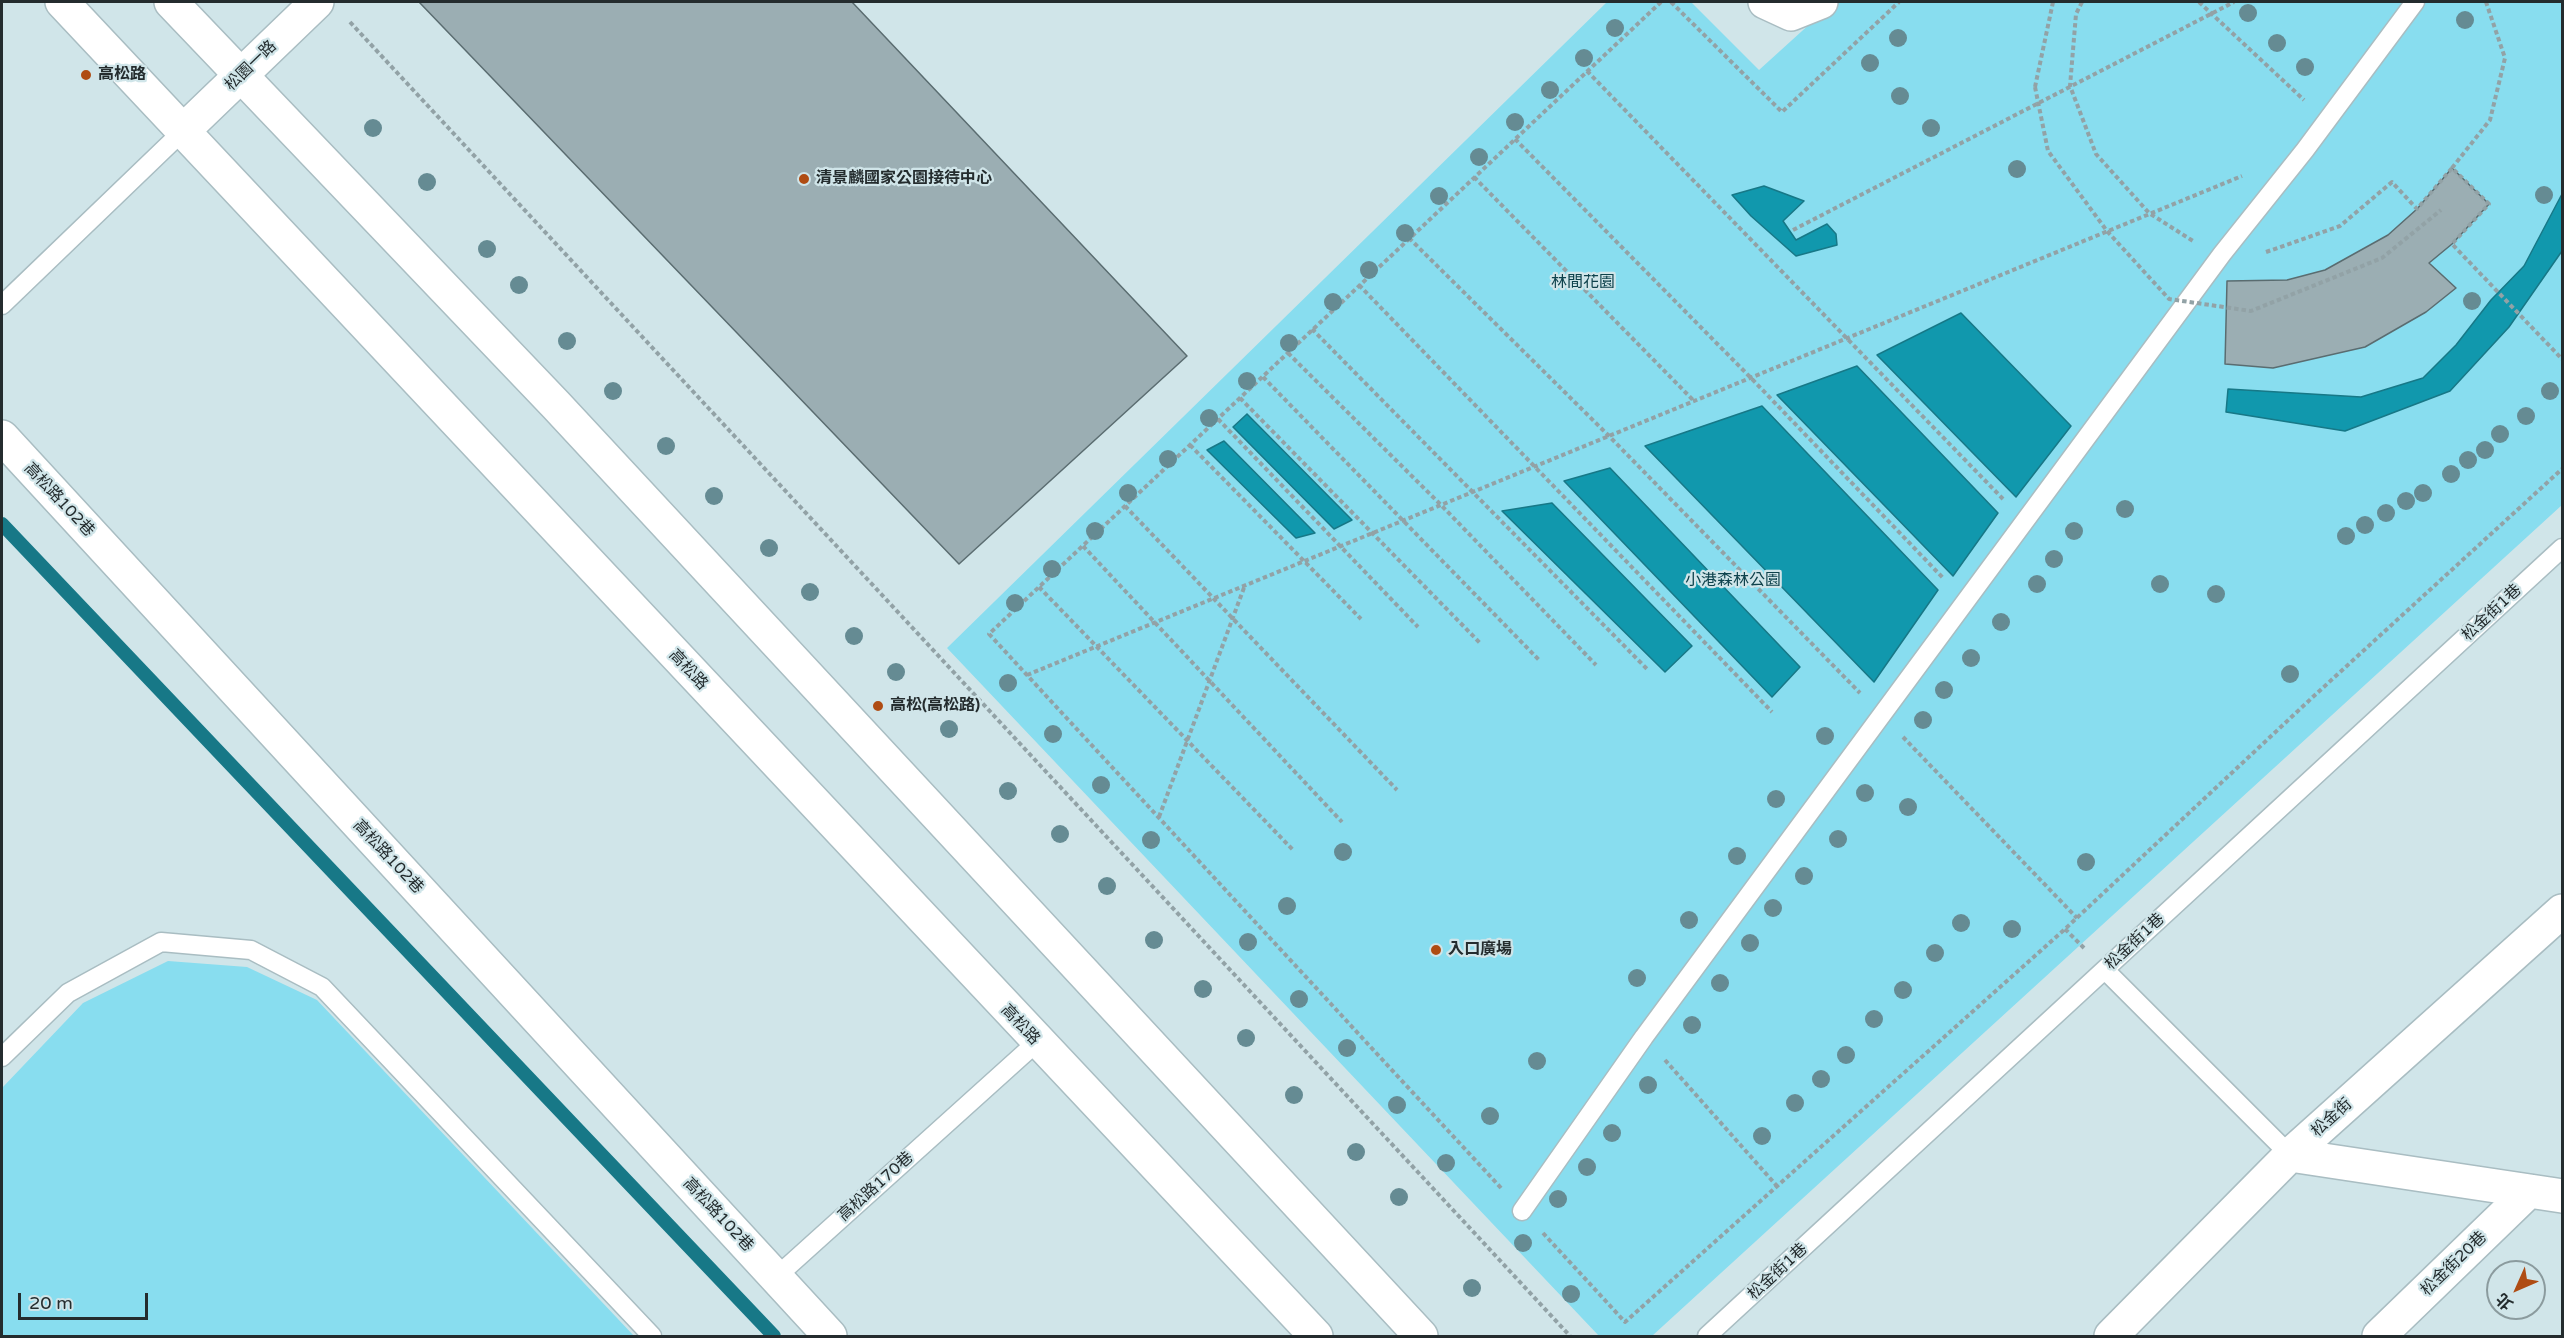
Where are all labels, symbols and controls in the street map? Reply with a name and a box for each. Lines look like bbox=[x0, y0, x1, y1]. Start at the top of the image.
street label: 松園一路 bbox=[221, 37, 281, 95]
place label: 高松路 bbox=[98, 65, 146, 85]
marker: 高松路 bbox=[79, 68, 93, 82]
place label: 清景麟國家公園接待中心 bbox=[816, 169, 992, 189]
marker: 清景麟國家公園接待中心 bbox=[797, 172, 811, 186]
park label: 林間花園 bbox=[1551, 273, 1615, 293]
street label: 高松路102巷 bbox=[20, 459, 98, 541]
park label: 小港森林公園 bbox=[1685, 571, 1781, 591]
street label: 松金街1巷 bbox=[2458, 581, 2526, 645]
street label: 高松路 bbox=[665, 646, 711, 694]
place label: 高松(高松路) bbox=[890, 696, 980, 716]
marker: 高松(高松路) bbox=[871, 699, 885, 713]
street label: 高松路102巷 bbox=[349, 816, 427, 898]
street label: 松金街1巷 bbox=[2101, 910, 2169, 974]
place label: 入口廣場 bbox=[1448, 940, 1512, 960]
marker: 入口廣場 bbox=[1429, 943, 1443, 957]
street label: 高松路 bbox=[997, 1001, 1043, 1049]
street label: 松金街 bbox=[2308, 1095, 2356, 1141]
street label: 高松路170巷 bbox=[835, 1148, 917, 1226]
street label: 高松路102巷 bbox=[679, 1174, 757, 1256]
street label: 松金街20巷 bbox=[2417, 1228, 2491, 1300]
street label: 松金街1巷 bbox=[1744, 1240, 1812, 1304]
north arrow bbox=[2486, 1260, 2546, 1320]
scale bar bbox=[21, 1281, 152, 1319]
text: 北 bbox=[2492, 1289, 2517, 1314]
text: 20 m bbox=[29, 1292, 73, 1314]

